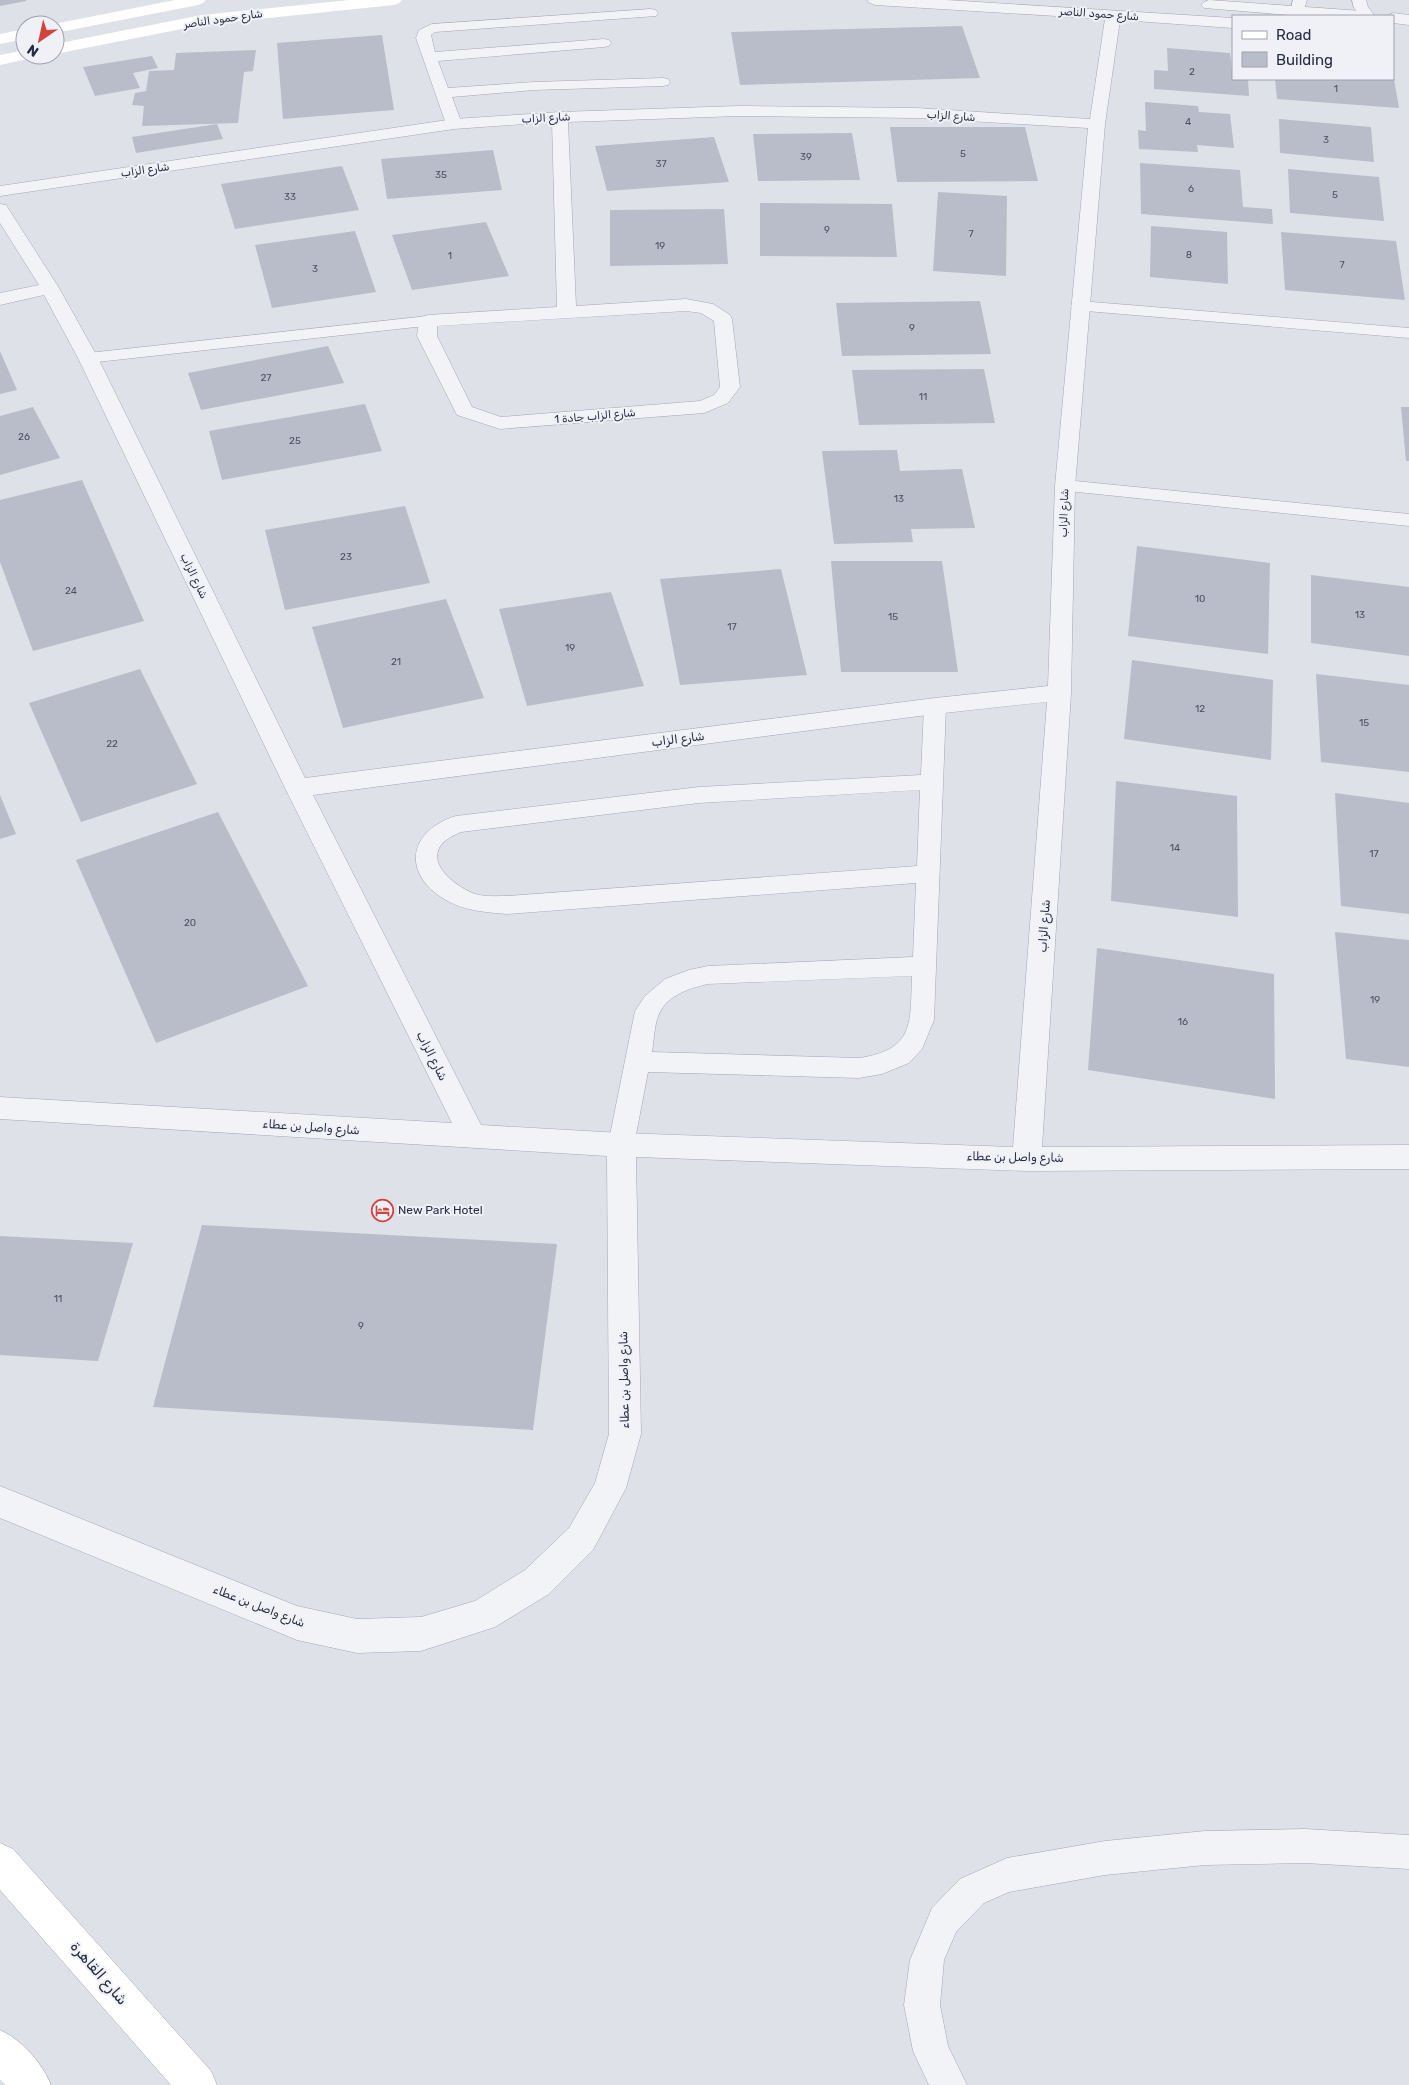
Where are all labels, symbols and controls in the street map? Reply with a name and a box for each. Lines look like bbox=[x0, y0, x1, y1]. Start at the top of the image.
street label: شارع حمود الناصر bbox=[1057, 5, 1139, 25]
street label: شارع حمود الناصر bbox=[181, 7, 264, 33]
north arrow bbox=[15, 15, 65, 65]
legend bbox=[1232, 15, 1394, 80]
text: Road bbox=[1276, 26, 1312, 44]
text: N bbox=[24, 40, 42, 60]
text: Building bbox=[1276, 51, 1333, 69]
house number: 2 bbox=[1189, 66, 1195, 78]
house number: 1 bbox=[1334, 83, 1338, 95]
street label: شارع الزاب bbox=[926, 108, 976, 126]
street label: شارع الزاب bbox=[521, 110, 571, 128]
house number: 4 bbox=[1185, 116, 1191, 128]
house number: 3 bbox=[1323, 134, 1329, 146]
house number: 5 bbox=[960, 148, 966, 160]
house number: 39 bbox=[800, 151, 812, 163]
house number: 37 bbox=[655, 158, 667, 170]
street label: شارع الزاب bbox=[120, 160, 170, 182]
house number: 35 bbox=[435, 169, 447, 181]
house number: 6 bbox=[1188, 183, 1194, 195]
house number: 5 bbox=[1332, 189, 1338, 201]
house number: 33 bbox=[284, 191, 296, 203]
house number: 9 bbox=[824, 224, 830, 236]
house number: 7 bbox=[968, 228, 974, 240]
house number: 19 bbox=[655, 240, 665, 252]
house number: 8 bbox=[1186, 249, 1192, 261]
house number: 1 bbox=[448, 250, 452, 262]
house number: 7 bbox=[1339, 259, 1345, 271]
house number: 3 bbox=[312, 263, 318, 275]
house number: 9 bbox=[909, 322, 915, 334]
house number: 27 bbox=[261, 372, 272, 384]
house number: 11 bbox=[919, 391, 927, 403]
street label: شارع الزاب جادة 1 bbox=[554, 406, 636, 428]
house number: 26 bbox=[18, 431, 30, 443]
house number: 25 bbox=[289, 435, 301, 447]
street label: شارع الزاب bbox=[1057, 488, 1073, 538]
house number: 13 bbox=[894, 493, 904, 505]
street label: شارع الزاب bbox=[176, 551, 211, 602]
house number: 23 bbox=[340, 551, 352, 563]
house number: 24 bbox=[65, 585, 77, 597]
house number: 10 bbox=[1195, 593, 1205, 605]
house number: 13 bbox=[1355, 609, 1365, 621]
house number: 15 bbox=[888, 611, 898, 623]
house number: 17 bbox=[727, 621, 737, 633]
house number: 19 bbox=[565, 642, 575, 654]
house number: 21 bbox=[391, 656, 401, 668]
house number: 12 bbox=[1195, 703, 1205, 715]
house number: 15 bbox=[1359, 717, 1369, 729]
street label: شارع الزاب bbox=[651, 729, 706, 751]
house number: 22 bbox=[106, 738, 118, 750]
house number: 14 bbox=[1170, 842, 1180, 854]
house number: 17 bbox=[1369, 848, 1379, 860]
street label: شارع الزاب bbox=[1035, 899, 1055, 953]
house number: 20 bbox=[184, 917, 196, 929]
house number: 19 bbox=[1370, 994, 1380, 1006]
house number: 16 bbox=[1178, 1016, 1188, 1028]
street label: شارع الزاب bbox=[412, 1029, 450, 1084]
street label: شارع واصل بن عطاء bbox=[262, 1117, 360, 1139]
street label: شارع واصل بن عطاء bbox=[966, 1149, 1064, 1167]
hotel icon: New Park Hotel bbox=[370, 1198, 394, 1222]
place label: New Park Hotel bbox=[398, 1203, 483, 1217]
house number: 11 bbox=[54, 1293, 62, 1305]
house number: 9 bbox=[358, 1320, 364, 1332]
street label: شارع واصل بن عطاء bbox=[616, 1331, 634, 1429]
street label: شارع واصل بن عطاء bbox=[210, 1582, 307, 1632]
street label: شارع القاهرة bbox=[65, 1938, 131, 2010]

